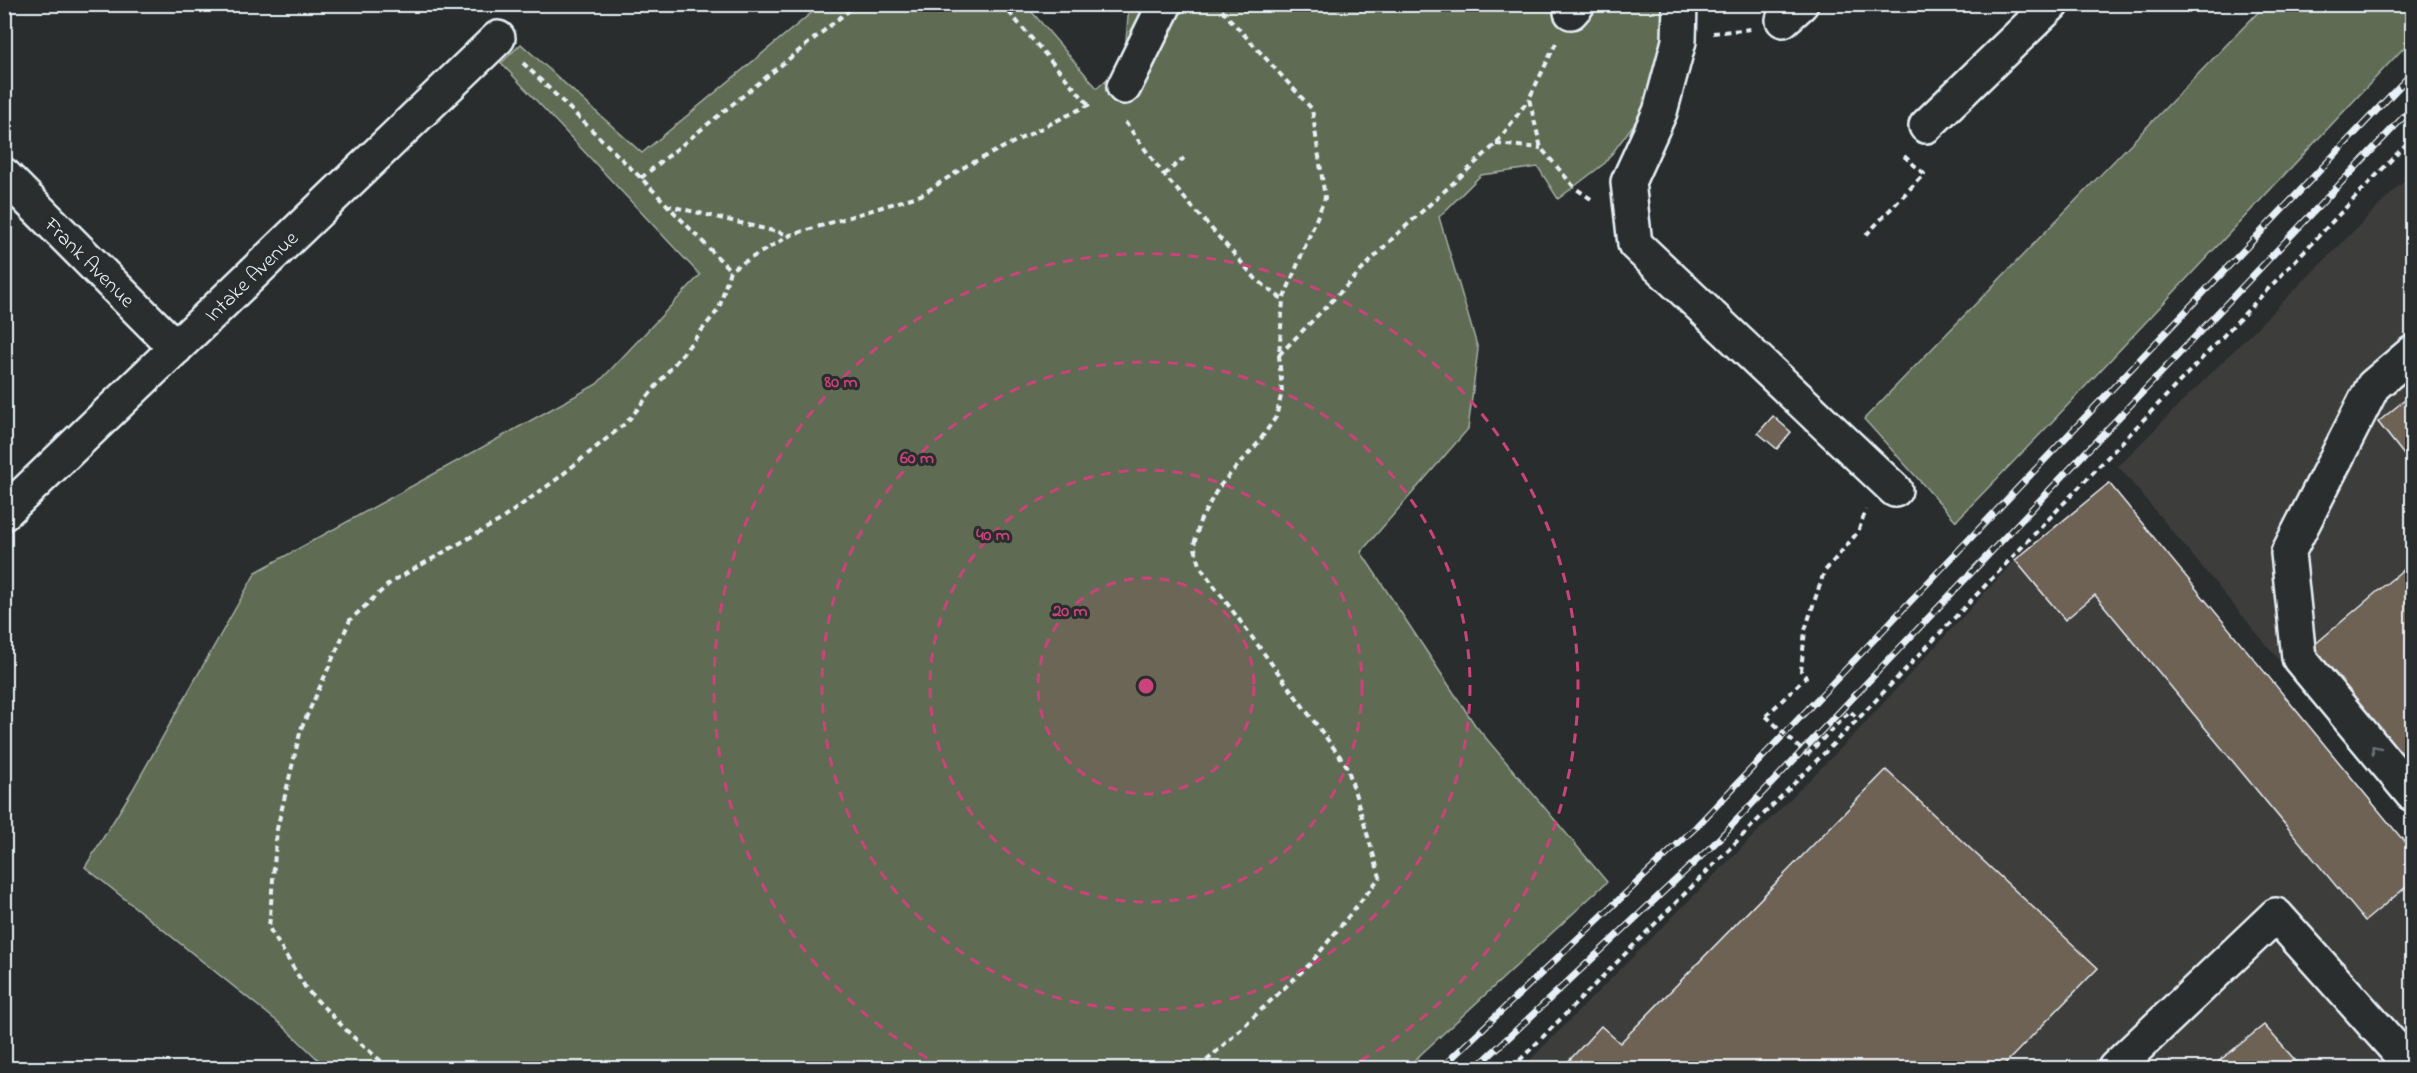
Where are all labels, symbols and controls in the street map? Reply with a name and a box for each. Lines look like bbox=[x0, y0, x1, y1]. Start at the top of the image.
street label: Frank Avenue bbox=[36, 211, 141, 316]
street label: Intake Avenue bbox=[199, 224, 307, 330]
text: 80 m bbox=[824, 370, 858, 396]
text: 60 m bbox=[900, 446, 934, 472]
text: 40 m bbox=[976, 523, 1010, 549]
text: 20 m bbox=[1051, 599, 1088, 625]
centre of rings bbox=[1136, 676, 1156, 696]
one-way arrow bbox=[2371, 745, 2382, 756]

